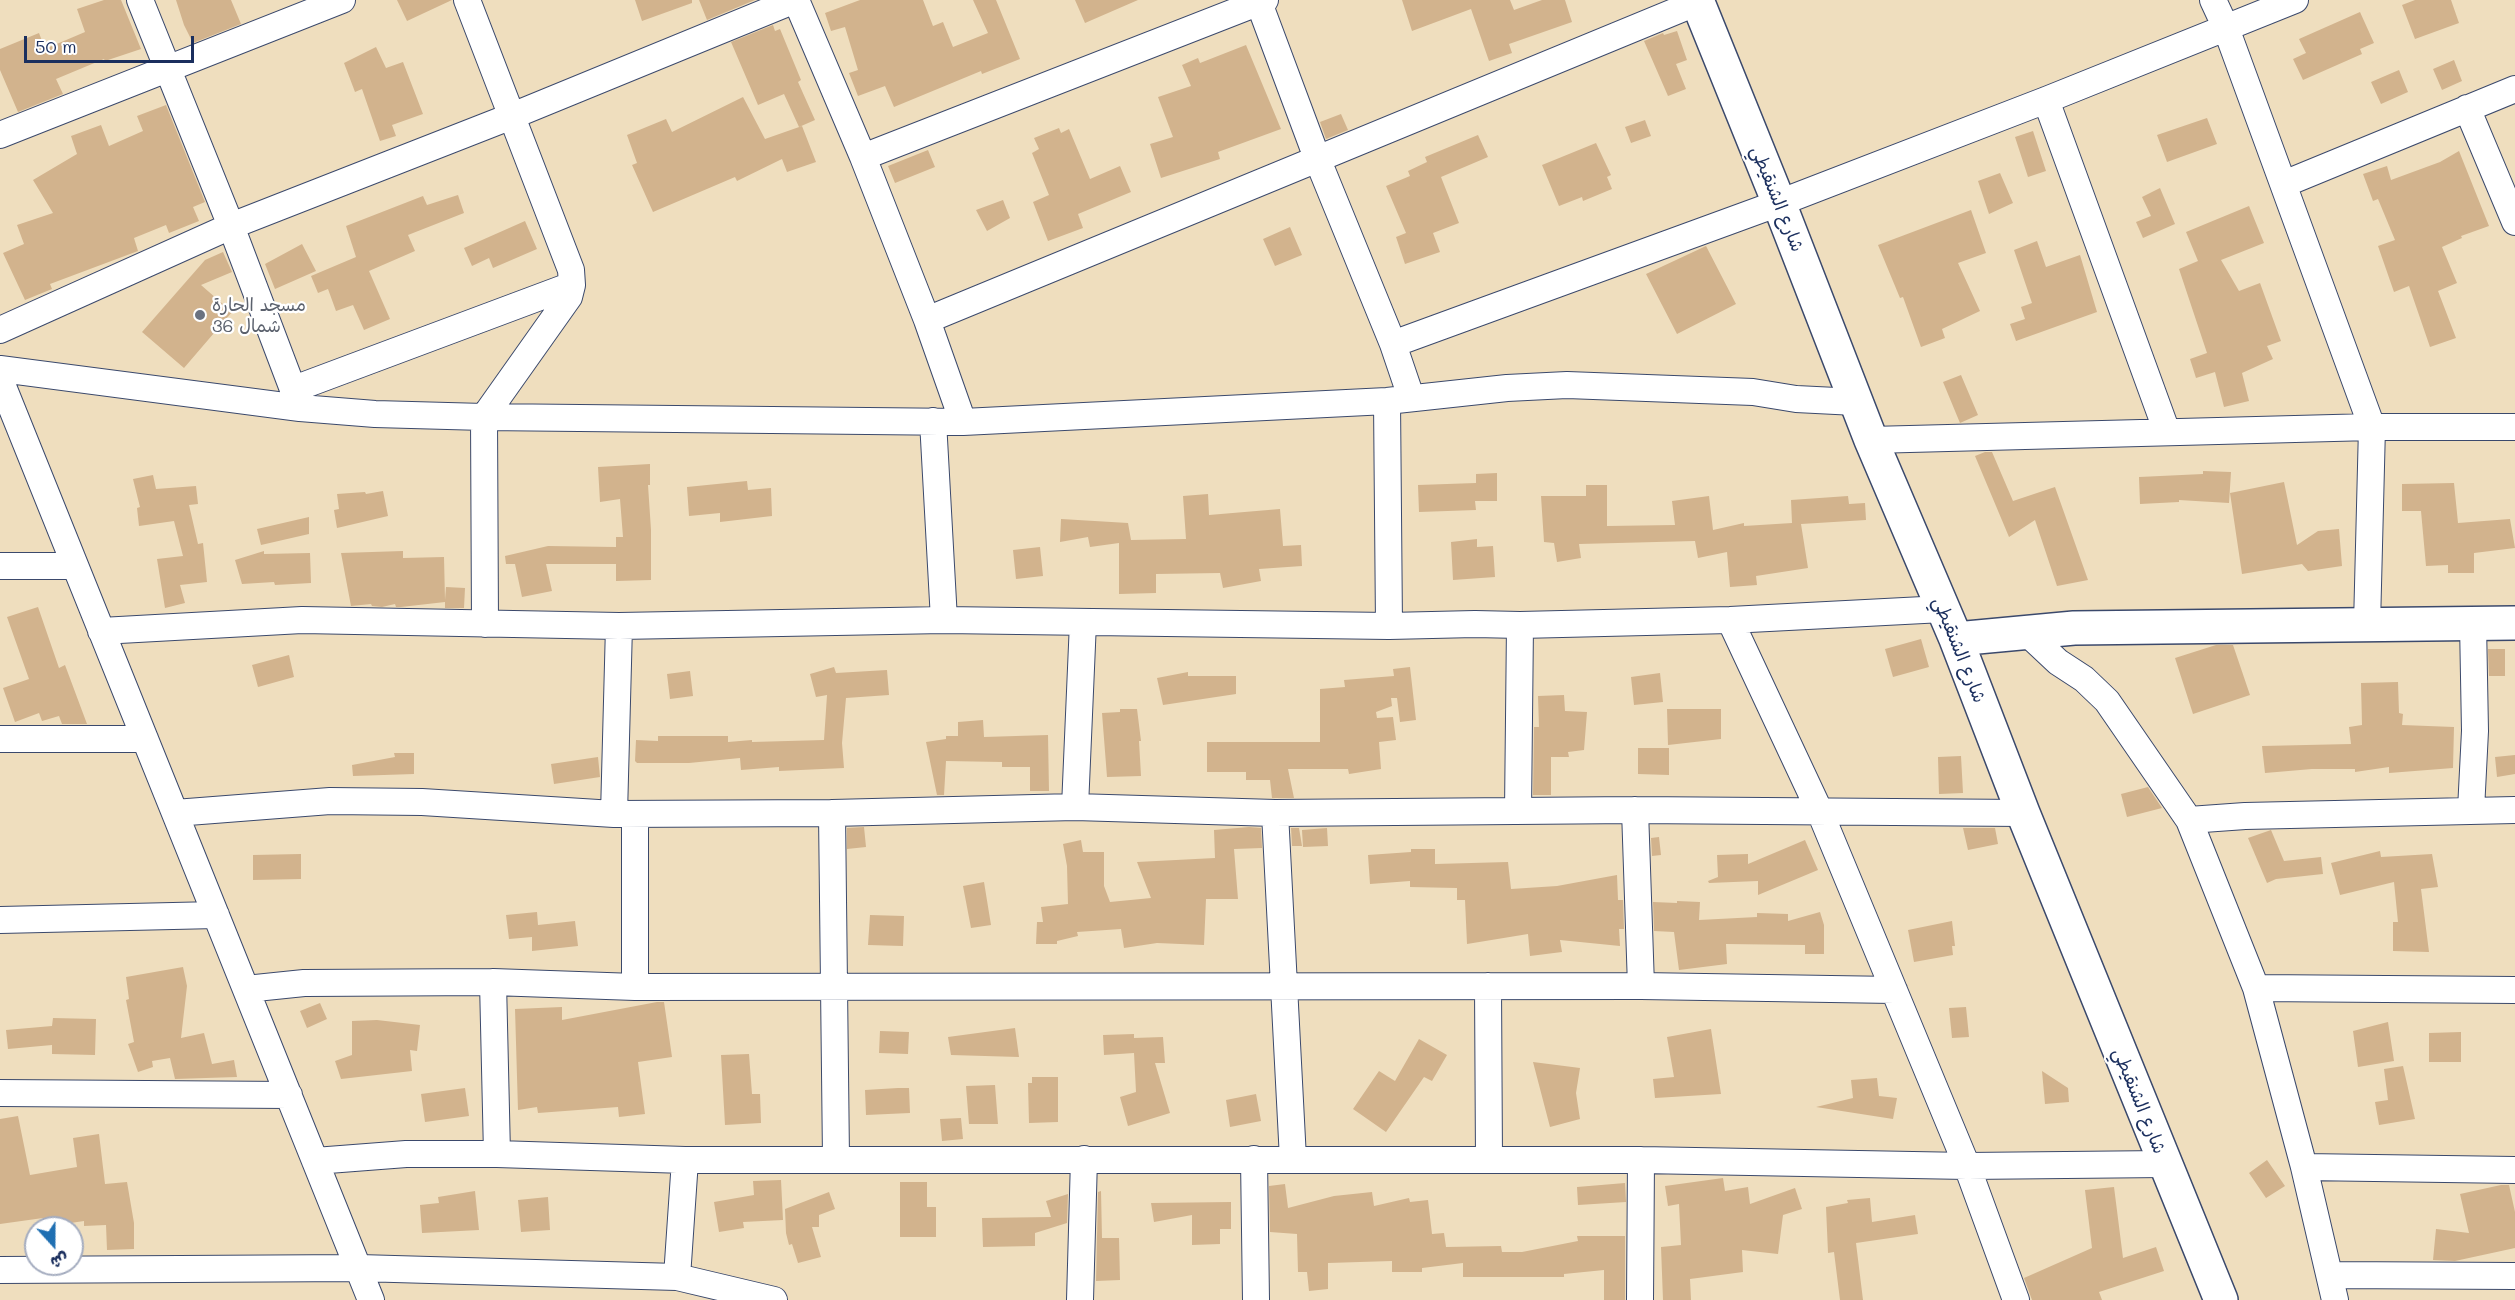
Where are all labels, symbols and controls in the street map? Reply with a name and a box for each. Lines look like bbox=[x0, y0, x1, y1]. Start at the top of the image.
scale bar bbox=[27, 24, 196, 62]
text: 50 m bbox=[35, 34, 77, 58]
street label: شارع الشنقيطي bbox=[1746, 143, 1808, 255]
place label: مسجد الحارة 36 شمال bbox=[212, 294, 306, 336]
marker: مسجد الحارة 36 شمال bbox=[193, 308, 207, 322]
street label: شارع الشنقيطي bbox=[1928, 594, 1990, 706]
street label: شارع الشنقيطي bbox=[2108, 1045, 2170, 1157]
north arrow bbox=[24, 1216, 84, 1276]
text: ش bbox=[48, 1248, 72, 1274]

